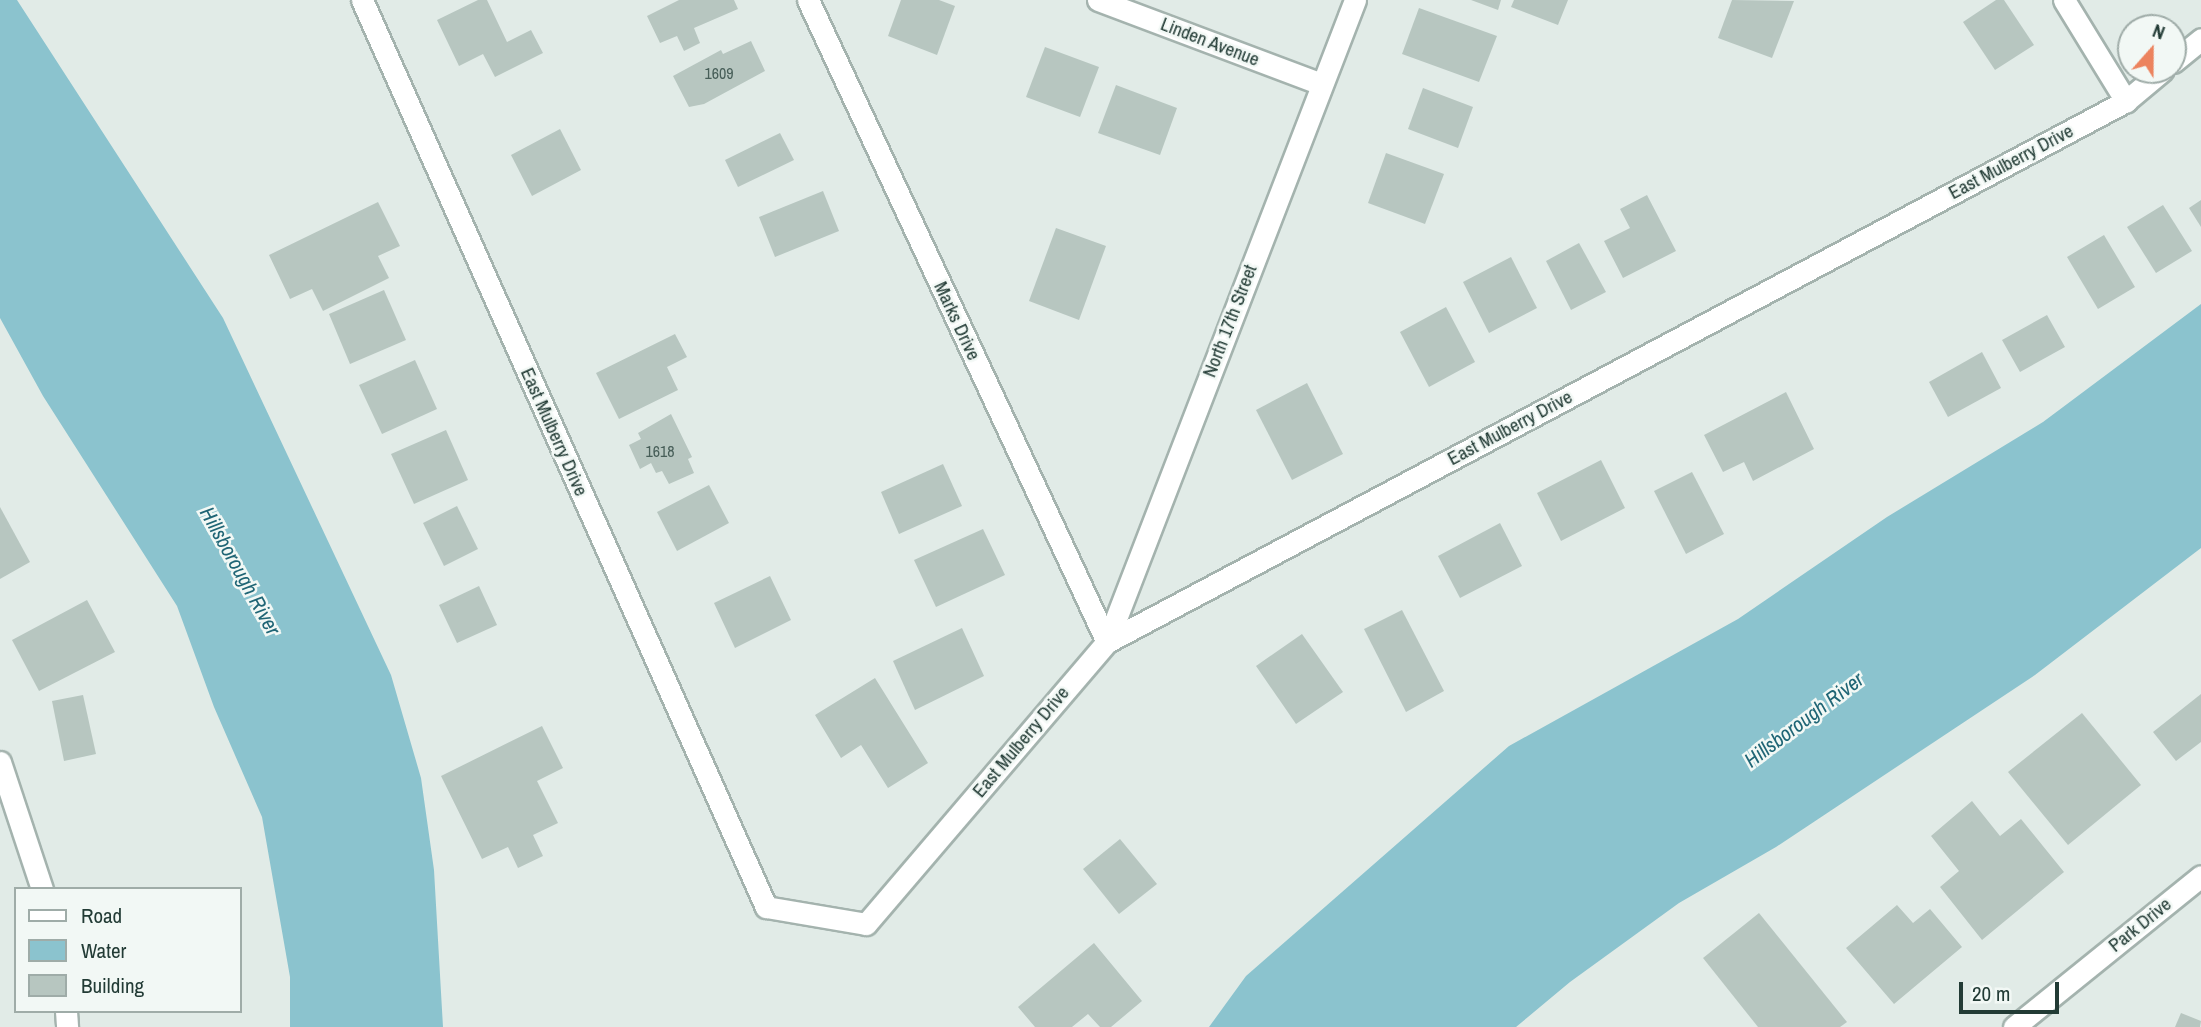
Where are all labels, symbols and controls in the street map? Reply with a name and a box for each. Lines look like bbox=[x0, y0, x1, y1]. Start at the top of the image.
street label: Linden Avenue bbox=[1157, 13, 1263, 71]
north arrow bbox=[2117, 14, 2187, 84]
text: N bbox=[2149, 17, 2169, 45]
house number: 1609 bbox=[704, 63, 734, 83]
street label: East Mulberry Drive bbox=[1945, 120, 2077, 204]
street label: North 17th Street bbox=[1198, 262, 1262, 380]
street label: Marks Drive bbox=[929, 278, 985, 364]
street label: East Mulberry Drive bbox=[516, 364, 592, 500]
street label: East Mulberry Drive bbox=[1444, 386, 1576, 470]
house number: 1618 bbox=[645, 441, 675, 461]
water label: Hillsborough River bbox=[194, 503, 286, 639]
water label: Hillsborough River bbox=[1739, 667, 1869, 773]
street label: East Mulberry Drive bbox=[968, 682, 1074, 802]
legend bbox=[14, 887, 242, 1013]
street label: Park Drive bbox=[2104, 893, 2176, 957]
text: Road bbox=[81, 901, 122, 930]
text: Water bbox=[81, 936, 126, 965]
scale bar bbox=[1963, 968, 2063, 1012]
text: Building bbox=[81, 971, 144, 1000]
text: 20 m bbox=[1972, 979, 2010, 1008]

